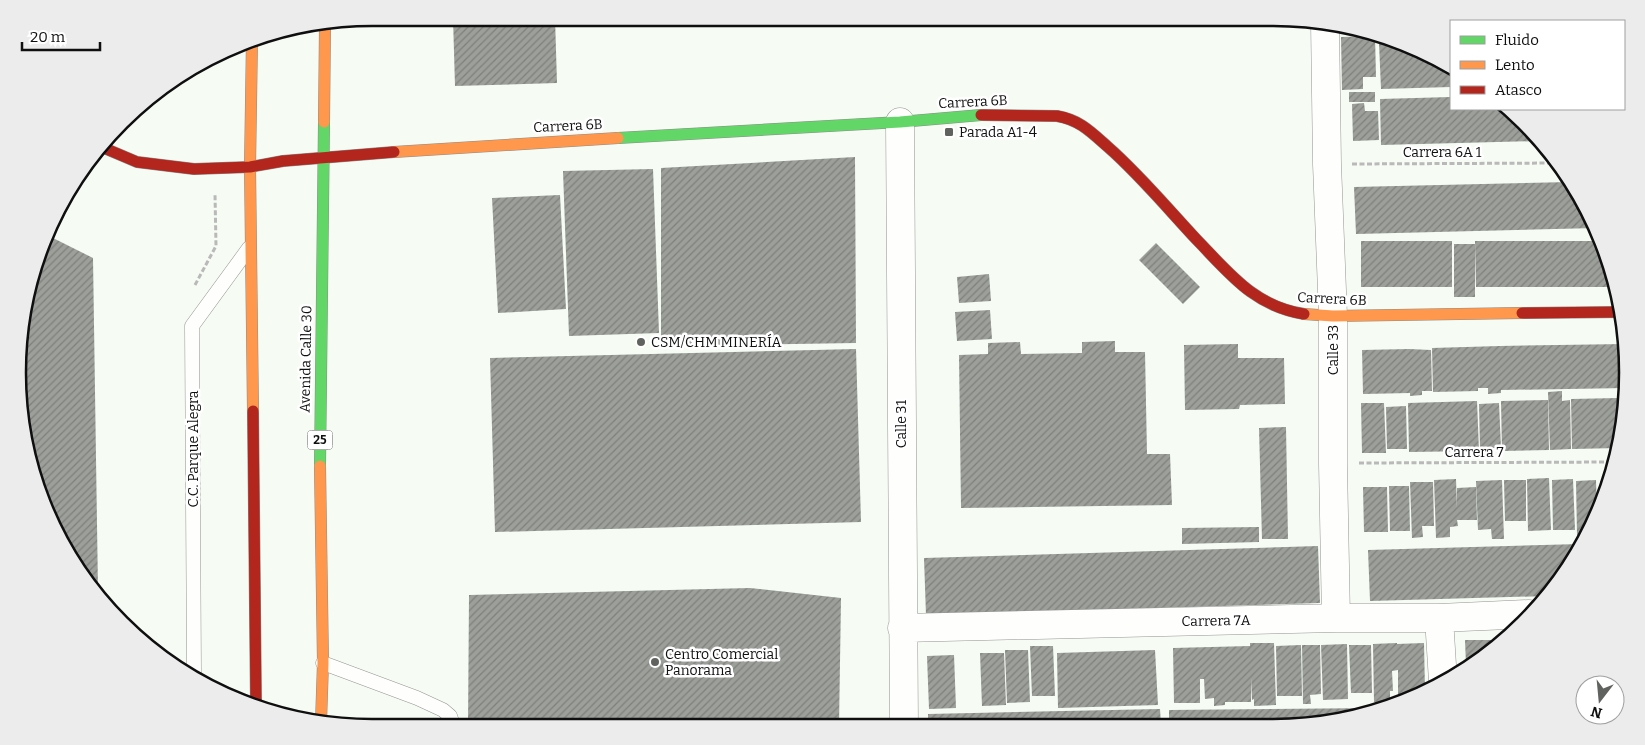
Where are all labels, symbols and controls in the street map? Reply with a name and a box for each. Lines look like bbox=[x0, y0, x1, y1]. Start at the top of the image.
scale bar bbox=[22, 20, 100, 52]
legend bbox=[1450, 20, 1625, 110]
text: 20 m bbox=[30, 28, 66, 46]
text: Fluido bbox=[1495, 31, 1539, 49]
text: Lento bbox=[1495, 56, 1535, 74]
text: Atasco bbox=[1495, 81, 1542, 99]
street label: Carrera 6B bbox=[938, 92, 1008, 112]
street label: Carrera 6B bbox=[533, 116, 603, 136]
place label: Parada A1-4 bbox=[959, 124, 1037, 141]
marker: Parada A1-4 bbox=[943, 126, 955, 138]
street label: Carrera 6A 1 bbox=[1403, 144, 1482, 161]
street label: Carrera 6B bbox=[1297, 289, 1367, 309]
street label: Avenida Calle 30 bbox=[297, 305, 315, 413]
street label: Calle 33 bbox=[1325, 325, 1342, 375]
place label: CSM/CHM MINERÍA bbox=[651, 333, 781, 351]
marker: CSM/CHM MINERÍA bbox=[635, 336, 647, 348]
street label: C.C. Parque Alegra bbox=[185, 390, 202, 507]
street label: Calle 31 bbox=[893, 399, 910, 448]
road number: 25 bbox=[308, 430, 332, 450]
street label: Carrera 7 bbox=[1444, 444, 1504, 461]
street label: Carrera 7A bbox=[1181, 612, 1251, 630]
place label: Centro Comercial Panorama bbox=[665, 646, 778, 679]
marker: Centro Comercial Panorama bbox=[649, 656, 661, 668]
north arrow bbox=[1575, 675, 1625, 725]
text: N bbox=[1589, 702, 1604, 722]

